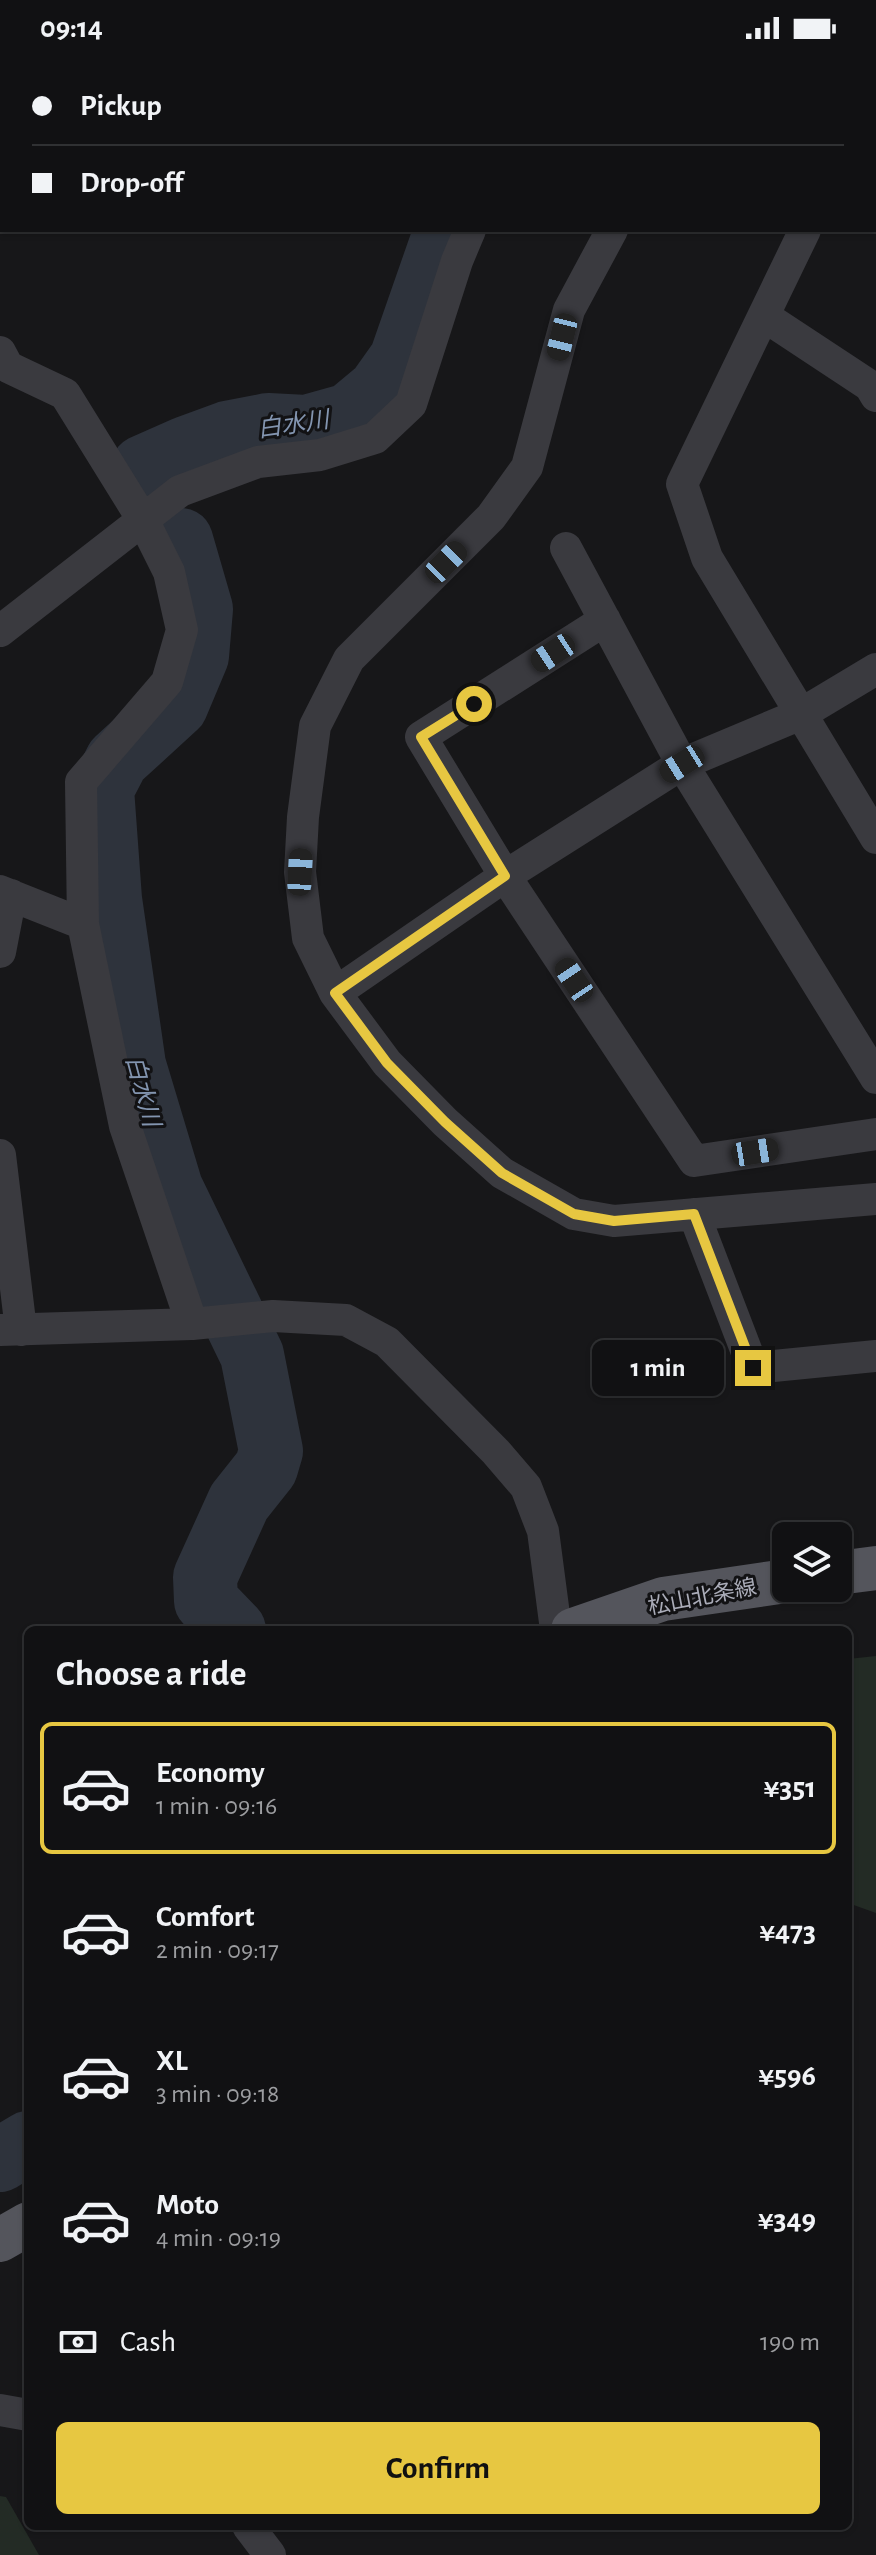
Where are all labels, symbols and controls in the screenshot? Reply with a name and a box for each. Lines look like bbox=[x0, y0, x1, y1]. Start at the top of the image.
text: 09:14 bbox=[40, 13, 103, 43]
text: Pickup bbox=[80, 91, 162, 121]
text: Drop-off bbox=[80, 168, 183, 198]
car bbox=[545, 311, 579, 363]
water label: 白水川 bbox=[256, 406, 333, 442]
car bbox=[421, 537, 471, 587]
car bbox=[526, 630, 580, 676]
route start bbox=[456, 686, 492, 722]
car bbox=[655, 741, 709, 787]
car bbox=[287, 847, 313, 897]
car bbox=[551, 953, 597, 1007]
water label: 白水川 bbox=[121, 1053, 166, 1132]
car bbox=[729, 1136, 781, 1168]
callout: 1 min bbox=[593, 1340, 725, 1396]
route end bbox=[735, 1350, 771, 1386]
text: 1 min bbox=[631, 1355, 685, 1381]
map controls bbox=[772, 1522, 852, 1602]
button: layers bbox=[772, 1522, 852, 1602]
street label: 松山北条線 bbox=[646, 1575, 758, 1618]
text: Choose a ride bbox=[56, 1656, 246, 1692]
icon: car bbox=[60, 1752, 132, 1824]
text: Economy bbox=[156, 1758, 265, 1788]
text: ¥351 bbox=[764, 1773, 816, 1803]
text: 1 min · 09:16 bbox=[156, 1793, 277, 1819]
icon: car bbox=[60, 1896, 132, 1968]
text: Comfort bbox=[156, 1902, 255, 1932]
text: ¥473 bbox=[759, 1917, 816, 1947]
text: 2 min · 09:17 bbox=[156, 1937, 279, 1963]
icon: car bbox=[60, 2040, 132, 2112]
text: XL bbox=[156, 2046, 188, 2076]
text: ¥596 bbox=[758, 2061, 816, 2091]
text: 3 min · 09:18 bbox=[156, 2081, 279, 2107]
icon: car bbox=[60, 2184, 132, 2256]
text: Moto bbox=[156, 2190, 219, 2220]
text: ¥349 bbox=[758, 2205, 816, 2235]
text: 4 min · 09:19 bbox=[156, 2225, 281, 2251]
icon: cash bbox=[56, 2320, 100, 2364]
text: Cash bbox=[120, 2327, 176, 2357]
text: 190 m bbox=[760, 2329, 820, 2355]
button: Confirm bbox=[56, 2422, 820, 2514]

